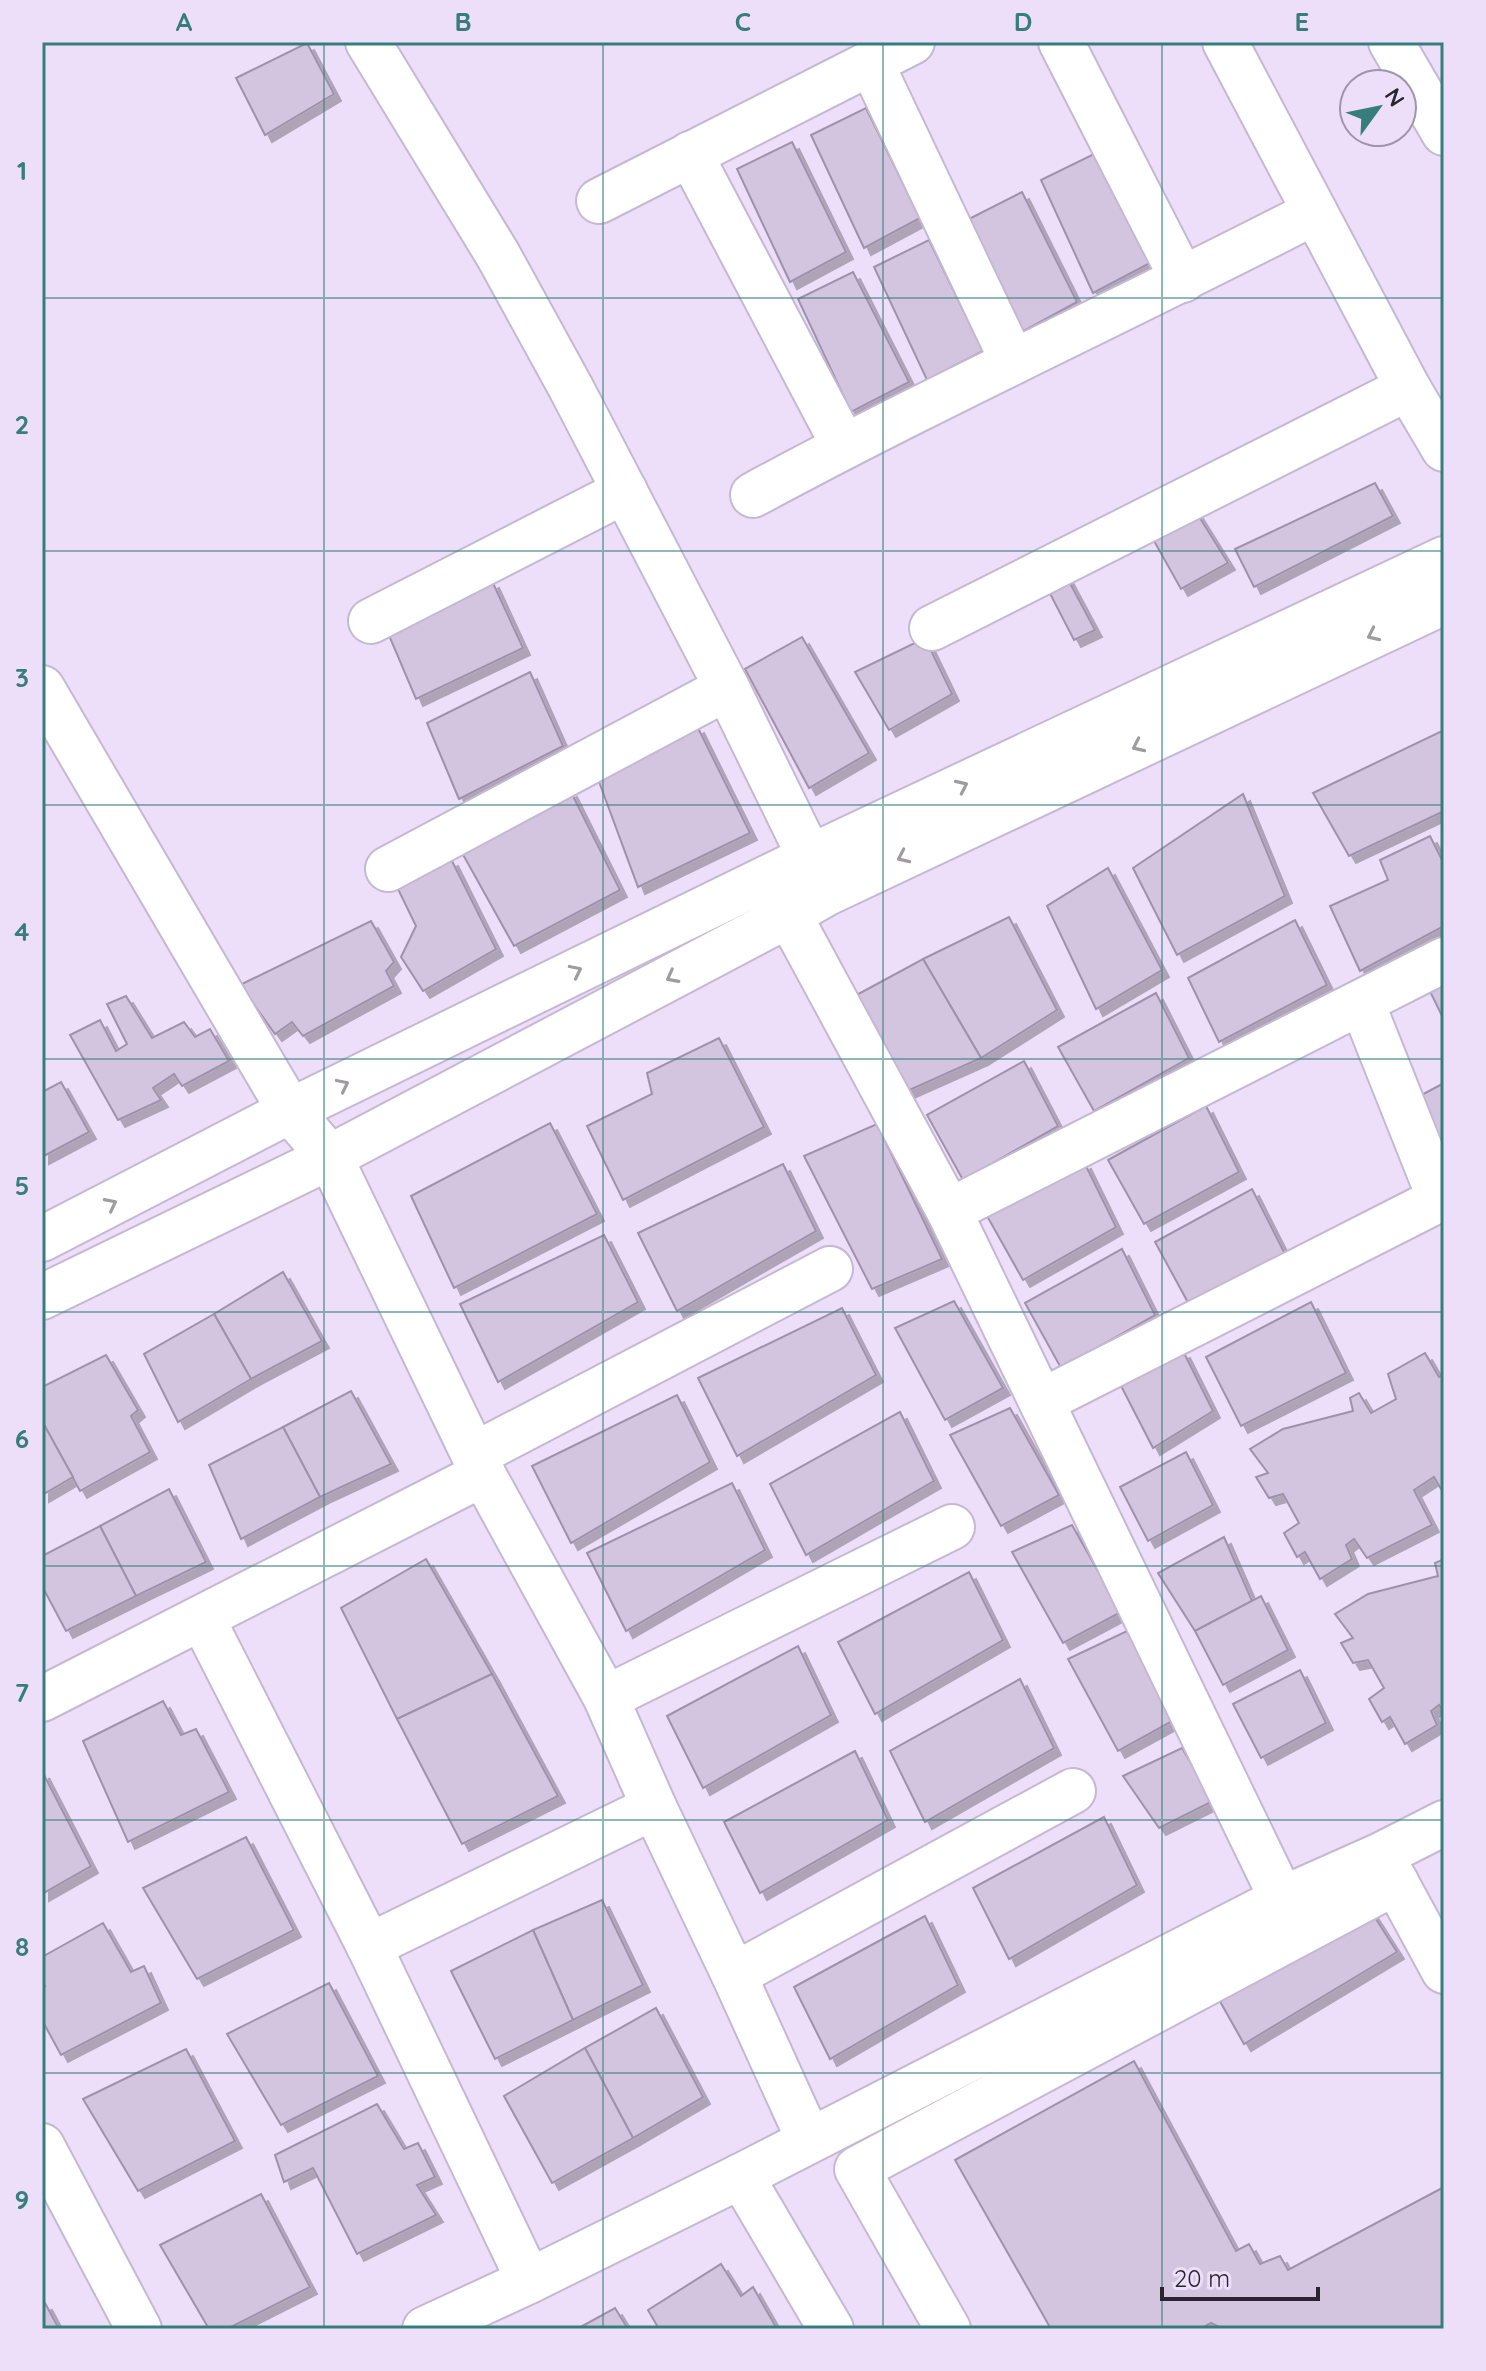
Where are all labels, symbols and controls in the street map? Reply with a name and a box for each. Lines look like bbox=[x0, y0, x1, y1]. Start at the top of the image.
text: A bbox=[176, 5, 193, 38]
text: B bbox=[454, 5, 472, 38]
text: C bbox=[735, 5, 751, 38]
text: D bbox=[1014, 5, 1032, 38]
text: E bbox=[1295, 5, 1309, 38]
north arrow bbox=[1338, 68, 1418, 148]
text: N bbox=[1379, 83, 1411, 112]
text: 1 bbox=[17, 154, 27, 187]
text: 2 bbox=[15, 408, 29, 441]
one-way arrow bbox=[1367, 625, 1382, 641]
text: 3 bbox=[15, 661, 29, 694]
one-way arrow bbox=[1132, 736, 1147, 752]
one-way arrow bbox=[954, 779, 968, 795]
one-way arrow bbox=[897, 847, 911, 863]
text: 4 bbox=[14, 915, 30, 948]
one-way arrow bbox=[568, 965, 583, 981]
one-way arrow bbox=[666, 967, 681, 982]
one-way arrow bbox=[334, 1079, 349, 1095]
text: 5 bbox=[15, 1169, 29, 1202]
one-way arrow bbox=[103, 1198, 118, 1213]
text: 6 bbox=[15, 1422, 29, 1455]
text: 7 bbox=[15, 1676, 29, 1709]
text: 8 bbox=[15, 1930, 29, 1963]
text: 9 bbox=[15, 2183, 29, 2216]
scale bar bbox=[1162, 2251, 1318, 2301]
text: 20 m bbox=[1174, 2263, 1230, 2293]

